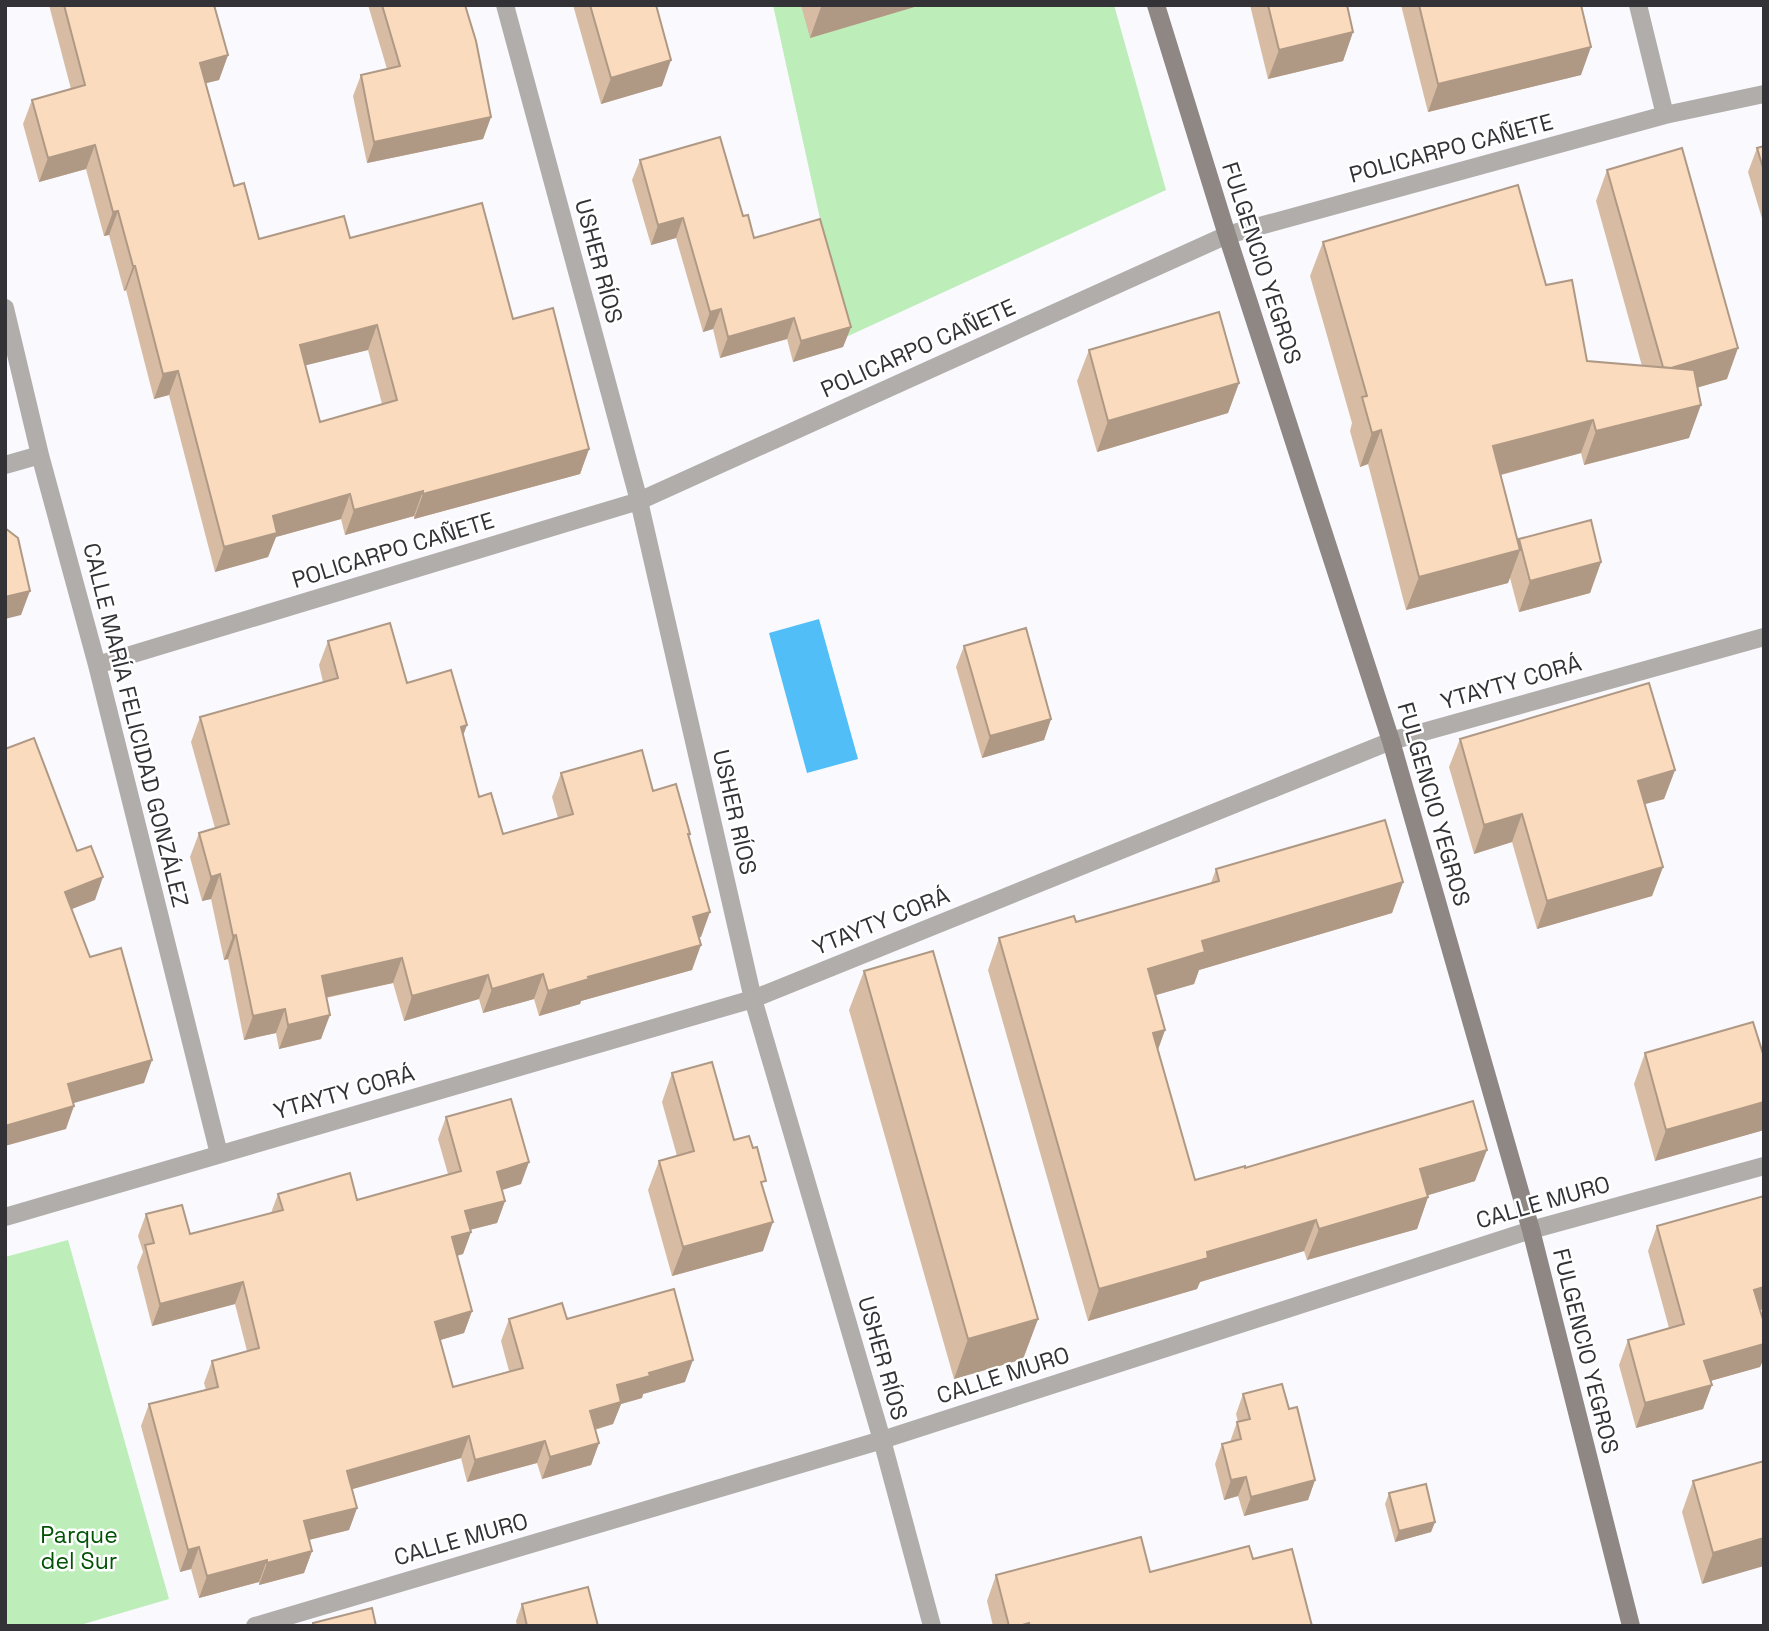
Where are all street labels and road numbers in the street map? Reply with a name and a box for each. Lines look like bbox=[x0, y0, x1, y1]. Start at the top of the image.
street label: POLICARPO CAÑETE bbox=[1346, 106, 1556, 190]
street label: FULGENCIO YEGROS bbox=[1215, 158, 1309, 368]
street label: USHER RÍOS bbox=[568, 196, 630, 326]
street label: POLICARPO CAÑETE bbox=[816, 292, 1020, 404]
street label: POLICARPO CAÑETE bbox=[288, 505, 498, 595]
street label: CALLE MARÍA FELICIDAD GONZÁLEZ bbox=[76, 540, 196, 910]
street label: YTAYTY CORÁ bbox=[1437, 648, 1585, 716]
street label: FULGENCIO YEGROS bbox=[1391, 699, 1477, 909]
street label: USHER RÍOS bbox=[706, 747, 764, 877]
street label: YTAYTY CORÁ bbox=[808, 880, 954, 962]
street label: YTAYTY CORÁ bbox=[270, 1058, 418, 1126]
street label: CALLE MURO bbox=[1472, 1169, 1614, 1235]
street label: FULGENCIO YEGROS bbox=[1546, 1245, 1626, 1457]
street label: USHER RÍOS bbox=[851, 1293, 915, 1423]
street label: CALLE MURO bbox=[933, 1339, 1073, 1411]
street label: CALLE MURO bbox=[390, 1506, 532, 1572]

